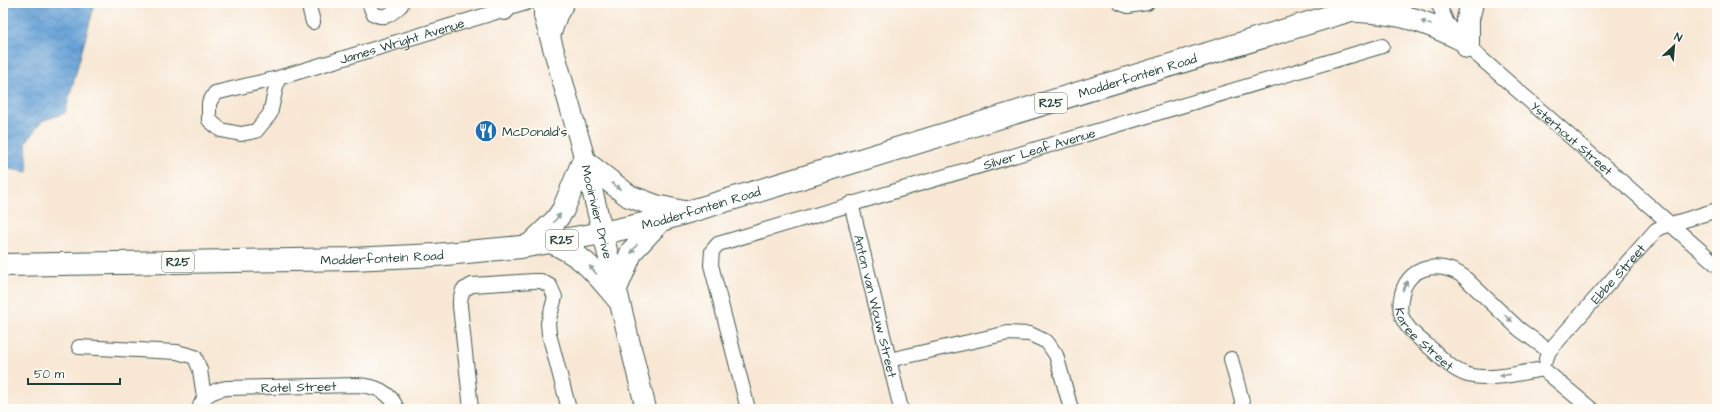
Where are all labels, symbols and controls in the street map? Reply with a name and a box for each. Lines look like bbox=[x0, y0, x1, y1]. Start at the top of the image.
street label: James Wright Avenue bbox=[337, 14, 467, 69]
one-way arrow bbox=[1419, 20, 1431, 26]
north arrow bbox=[1654, 26, 1694, 66]
text: N bbox=[1672, 29, 1685, 46]
street label: Modderfontein Road bbox=[1076, 50, 1199, 103]
road number: R25 bbox=[1035, 93, 1067, 113]
street label: Ysterhout Street bbox=[1526, 98, 1617, 180]
restaurant icon: McDonald's bbox=[473, 118, 499, 144]
place label: McDonald's bbox=[502, 123, 568, 141]
street label: Silver Leaf Avenue bbox=[981, 124, 1098, 174]
street label: Mooirivier Drive bbox=[576, 163, 617, 261]
one-way arrow bbox=[610, 182, 621, 190]
street label: Modderfontein Road bbox=[640, 183, 763, 234]
one-way arrow bbox=[553, 212, 562, 223]
road number: R25 bbox=[546, 230, 578, 250]
street label: Anton van Wouw Street bbox=[849, 233, 901, 380]
street label: Ebbe Street bbox=[1587, 240, 1650, 308]
one-way arrow bbox=[630, 243, 638, 254]
street label: Modderfontein Road bbox=[320, 246, 445, 270]
road number: R25 bbox=[162, 252, 194, 272]
one-way arrow bbox=[588, 264, 597, 275]
one-way arrow bbox=[1402, 281, 1408, 292]
street label: Karee Street bbox=[1390, 307, 1458, 376]
one-way arrow bbox=[1503, 314, 1513, 323]
scale bar bbox=[28, 360, 120, 386]
text: 50 m bbox=[34, 366, 65, 383]
one-way arrow bbox=[1499, 372, 1511, 378]
street label: Ratel Street bbox=[261, 377, 337, 397]

